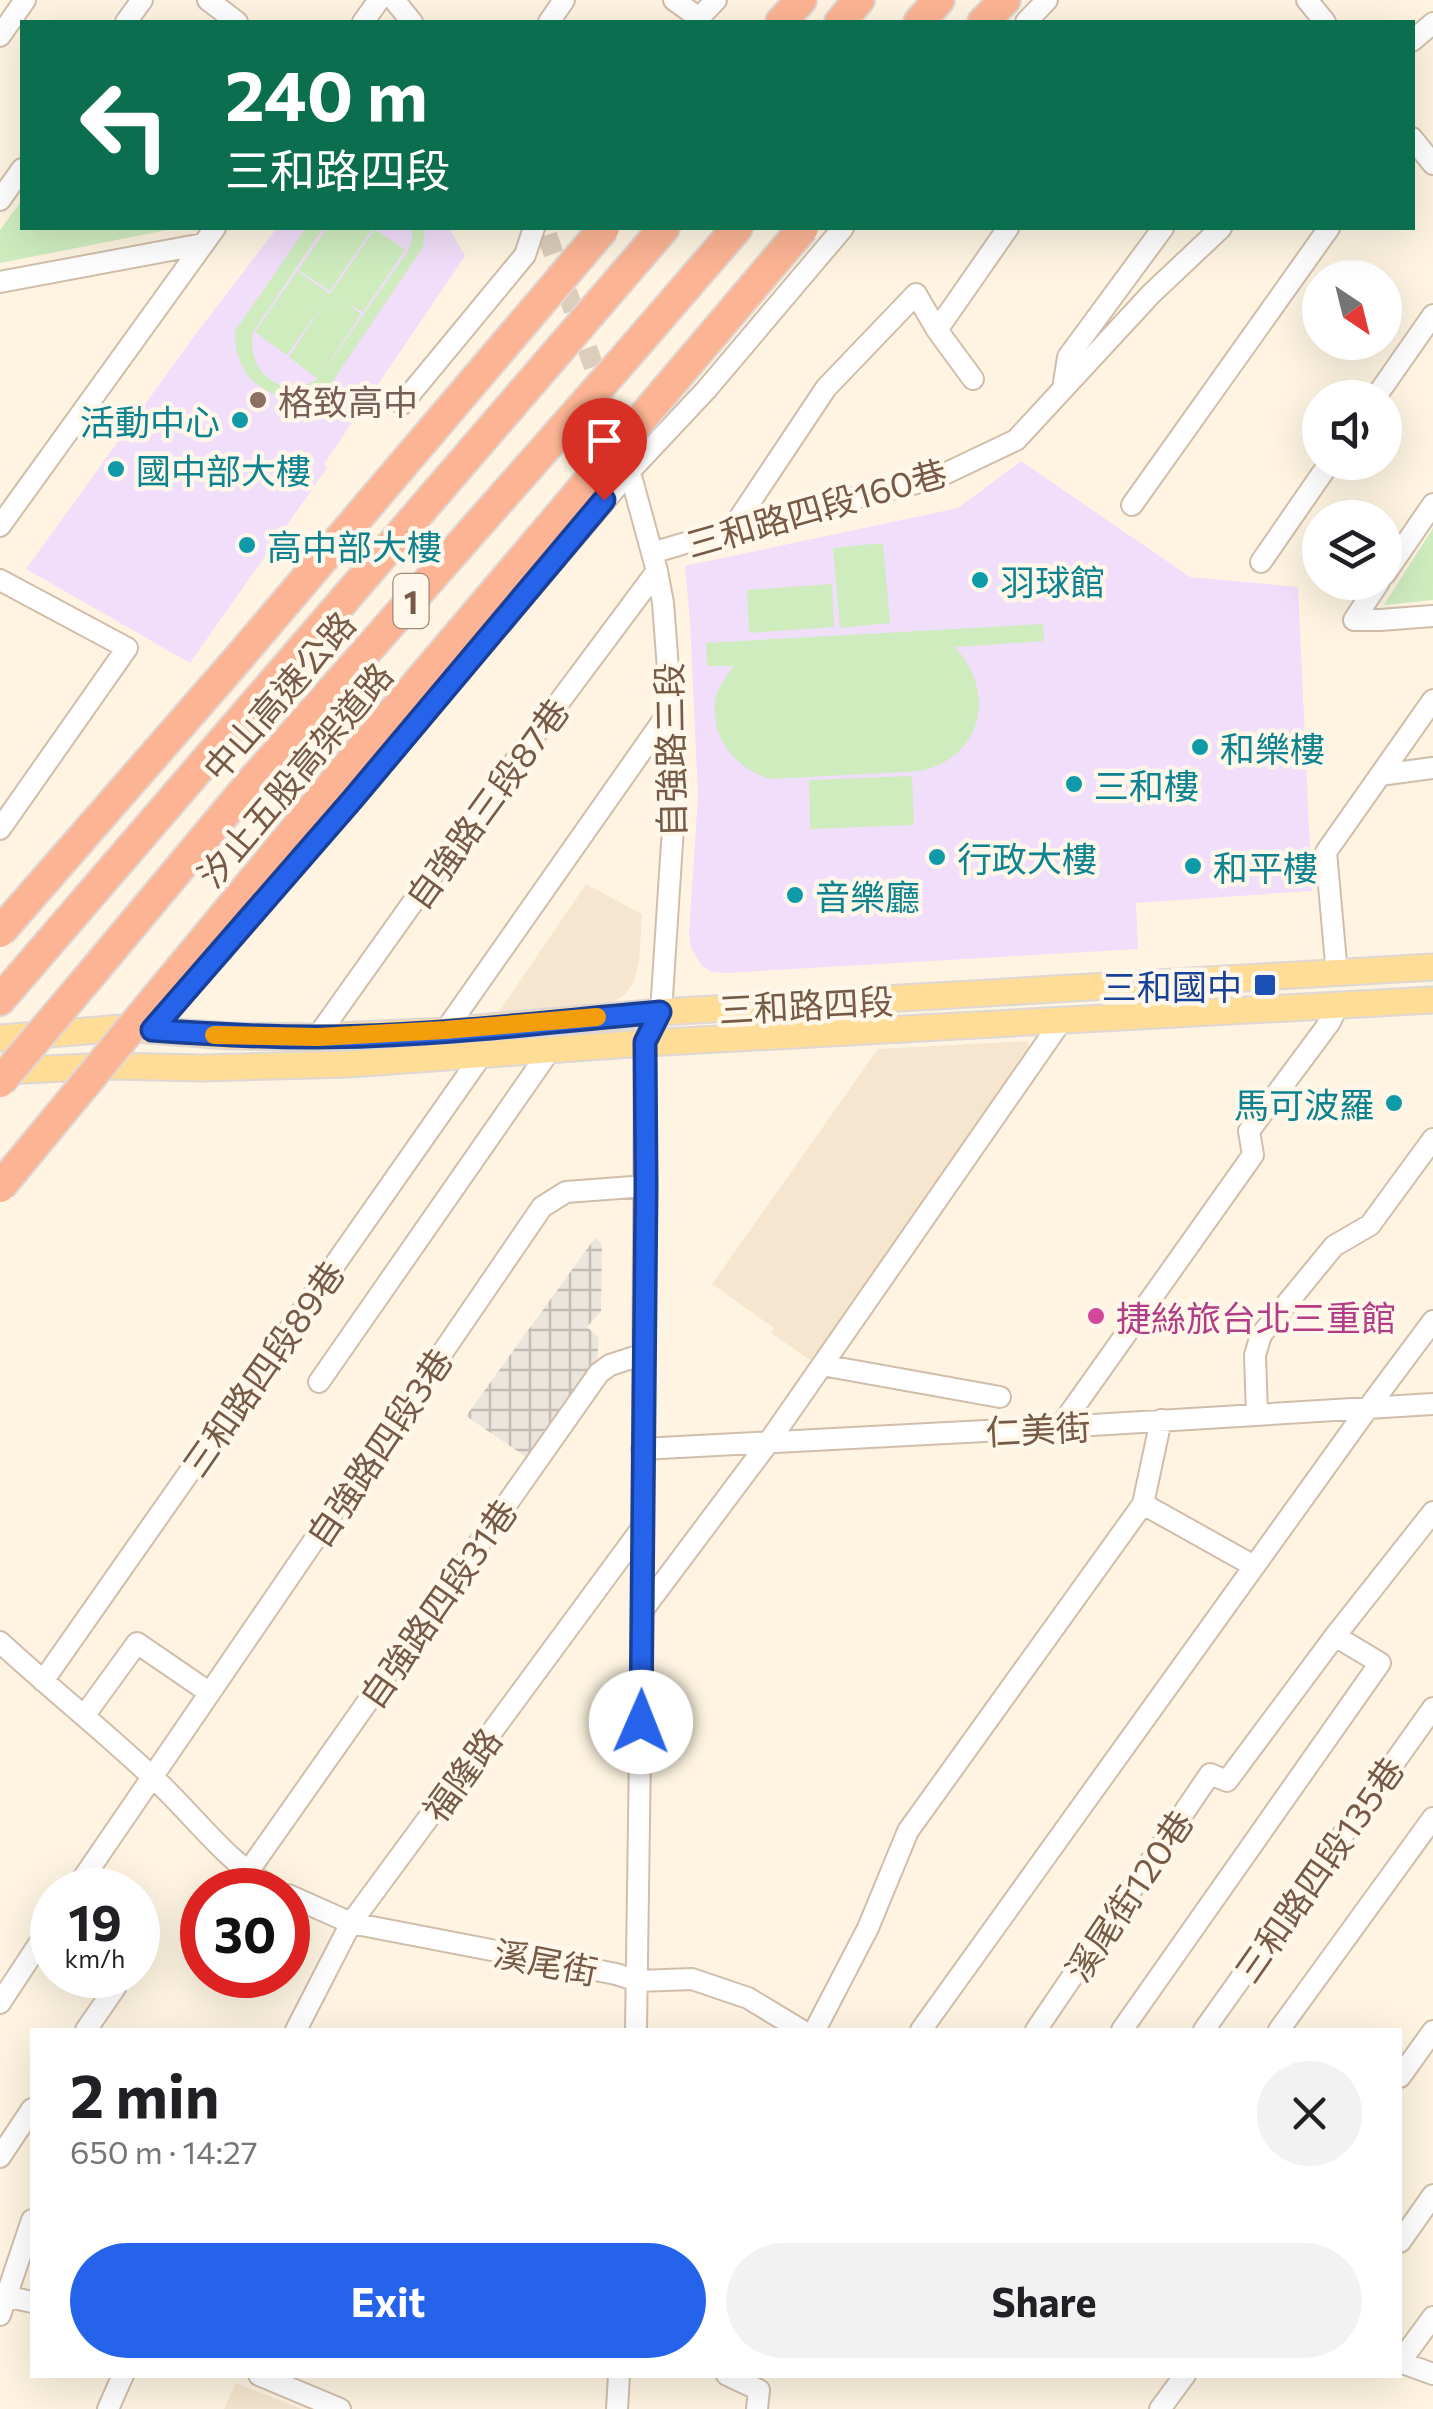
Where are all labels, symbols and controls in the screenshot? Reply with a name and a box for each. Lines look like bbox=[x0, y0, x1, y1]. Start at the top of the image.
text: 240 m bbox=[225, 50, 428, 135]
icon: left bbox=[60, 60, 190, 190]
text: 三和路四段 bbox=[225, 141, 450, 196]
north arrow bbox=[1302, 260, 1402, 360]
map controls bbox=[1302, 260, 1402, 600]
place label: 格致高中 bbox=[278, 379, 418, 422]
button: sound bbox=[1302, 380, 1402, 480]
marker: 格致高中 bbox=[247, 389, 269, 411]
pin bbox=[562, 398, 647, 501]
place label: 活動中心 bbox=[80, 399, 220, 442]
marker: 活動中心 bbox=[229, 409, 251, 431]
icon: arrive bbox=[577, 413, 632, 468]
place label: 國中部大樓 bbox=[136, 448, 311, 491]
street label: 三和路四段160巷 bbox=[681, 449, 951, 565]
marker: 國中部大樓 bbox=[105, 458, 127, 480]
button: layers bbox=[1302, 500, 1402, 600]
place label: 高中部大樓 bbox=[267, 524, 442, 567]
marker: 高中部大樓 bbox=[236, 534, 258, 556]
place label: 羽球館 bbox=[1000, 559, 1105, 602]
marker: 羽球館 bbox=[969, 569, 991, 591]
road number: 1 bbox=[394, 574, 428, 628]
street label: 中山高速公路 bbox=[193, 602, 363, 788]
street label: 汐止五股高架道路 bbox=[188, 653, 400, 895]
street label: 自強路三段 bbox=[646, 662, 692, 838]
street label: 自強路三段87巷 bbox=[395, 689, 577, 917]
place label: 和樂樓 bbox=[1220, 726, 1325, 769]
marker: 和樂樓 bbox=[1189, 736, 1211, 758]
place label: 三和樓 bbox=[1094, 763, 1199, 806]
marker: 三和樓 bbox=[1063, 773, 1085, 795]
place label: 行政大樓 bbox=[957, 836, 1097, 879]
place label: 和平樓 bbox=[1213, 845, 1318, 888]
marker: 行政大樓 bbox=[926, 846, 948, 868]
marker: 和平樓 bbox=[1182, 855, 1204, 877]
place label: 音樂廳 bbox=[815, 874, 920, 917]
marker: 音樂廳 bbox=[784, 884, 806, 906]
place label: 三和國中 bbox=[1102, 964, 1242, 1007]
marker: 三和國中 bbox=[1252, 972, 1278, 998]
street label: 三和路四段 bbox=[717, 978, 895, 1030]
place label: 馬可波羅 bbox=[1234, 1082, 1374, 1125]
marker: 馬可波羅 bbox=[1383, 1092, 1405, 1114]
street label: 三和路四段89巷 bbox=[172, 1252, 352, 1484]
place label: 捷絲旅台北三重館 bbox=[1116, 1295, 1396, 1338]
marker: 捷絲旅台北三重館 bbox=[1085, 1305, 1107, 1327]
street label: 自強路四段3巷 bbox=[296, 1340, 460, 1554]
street label: 仁美街 bbox=[984, 1404, 1092, 1452]
street label: 自強路四段31巷 bbox=[349, 1490, 525, 1716]
position arrow bbox=[589, 1670, 693, 1774]
street label: 福隆路 bbox=[413, 1719, 509, 1829]
street label: 三和路四段135巷 bbox=[1224, 1748, 1412, 1990]
street label: 溪尾街120巷 bbox=[1055, 1801, 1201, 1989]
speed limit sign: 30 bbox=[180, 1868, 310, 1998]
text: 19 bbox=[68, 1890, 122, 1951]
street label: 溪尾街 bbox=[490, 1930, 602, 1992]
text: km/h bbox=[65, 1943, 125, 1973]
text: 2 min bbox=[70, 2057, 219, 2130]
button: close bbox=[1257, 2061, 1362, 2166]
text: 650 m · 14:27 bbox=[70, 2131, 258, 2171]
button: Exit bbox=[70, 2243, 706, 2358]
button: Share bbox=[726, 2243, 1362, 2358]

